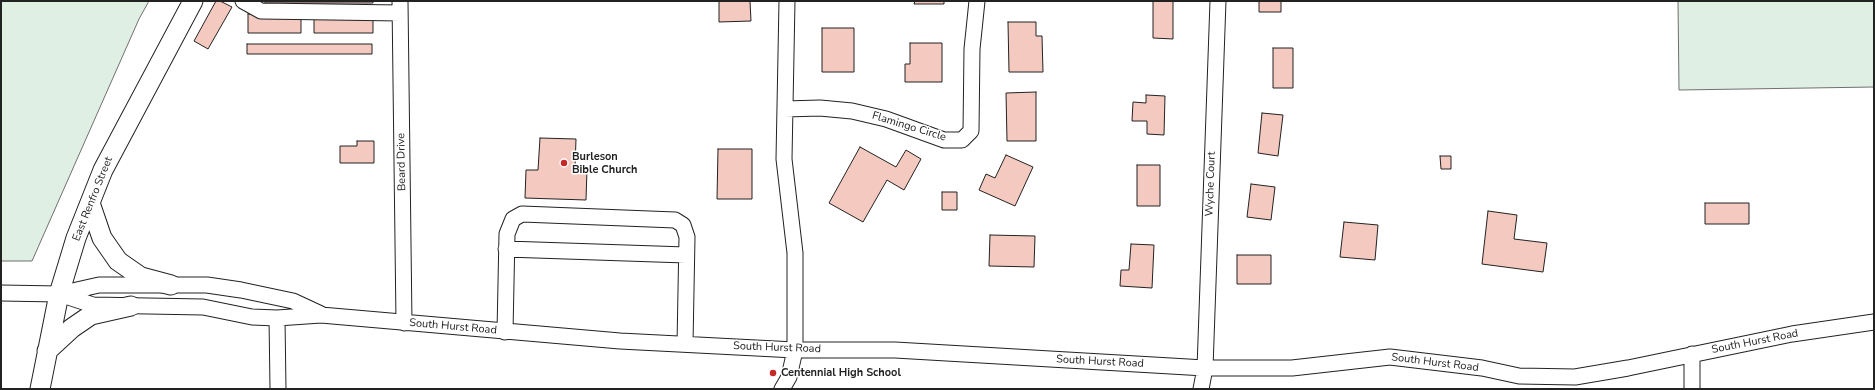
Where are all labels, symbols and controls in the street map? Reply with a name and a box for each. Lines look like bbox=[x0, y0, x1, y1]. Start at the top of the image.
street label: Flamingo Circle bbox=[870, 109, 948, 145]
street label: Beard Drive bbox=[395, 133, 409, 191]
place label: Burleson Bible Church bbox=[572, 150, 637, 176]
street label: Wyche Court bbox=[1203, 151, 1219, 217]
street label: East Renfro Street bbox=[70, 155, 116, 243]
marker: Burleson Bible Church bbox=[559, 158, 569, 168]
street label: South Hurst Road bbox=[409, 317, 497, 337]
street label: South Hurst Road bbox=[1711, 327, 1799, 357]
street label: South Hurst Road bbox=[733, 340, 821, 356]
street label: South Hurst Road bbox=[1391, 351, 1479, 375]
street label: South Hurst Road bbox=[1056, 353, 1144, 371]
place label: Centennial High School bbox=[781, 366, 901, 380]
marker: Centennial High School bbox=[768, 368, 778, 378]

